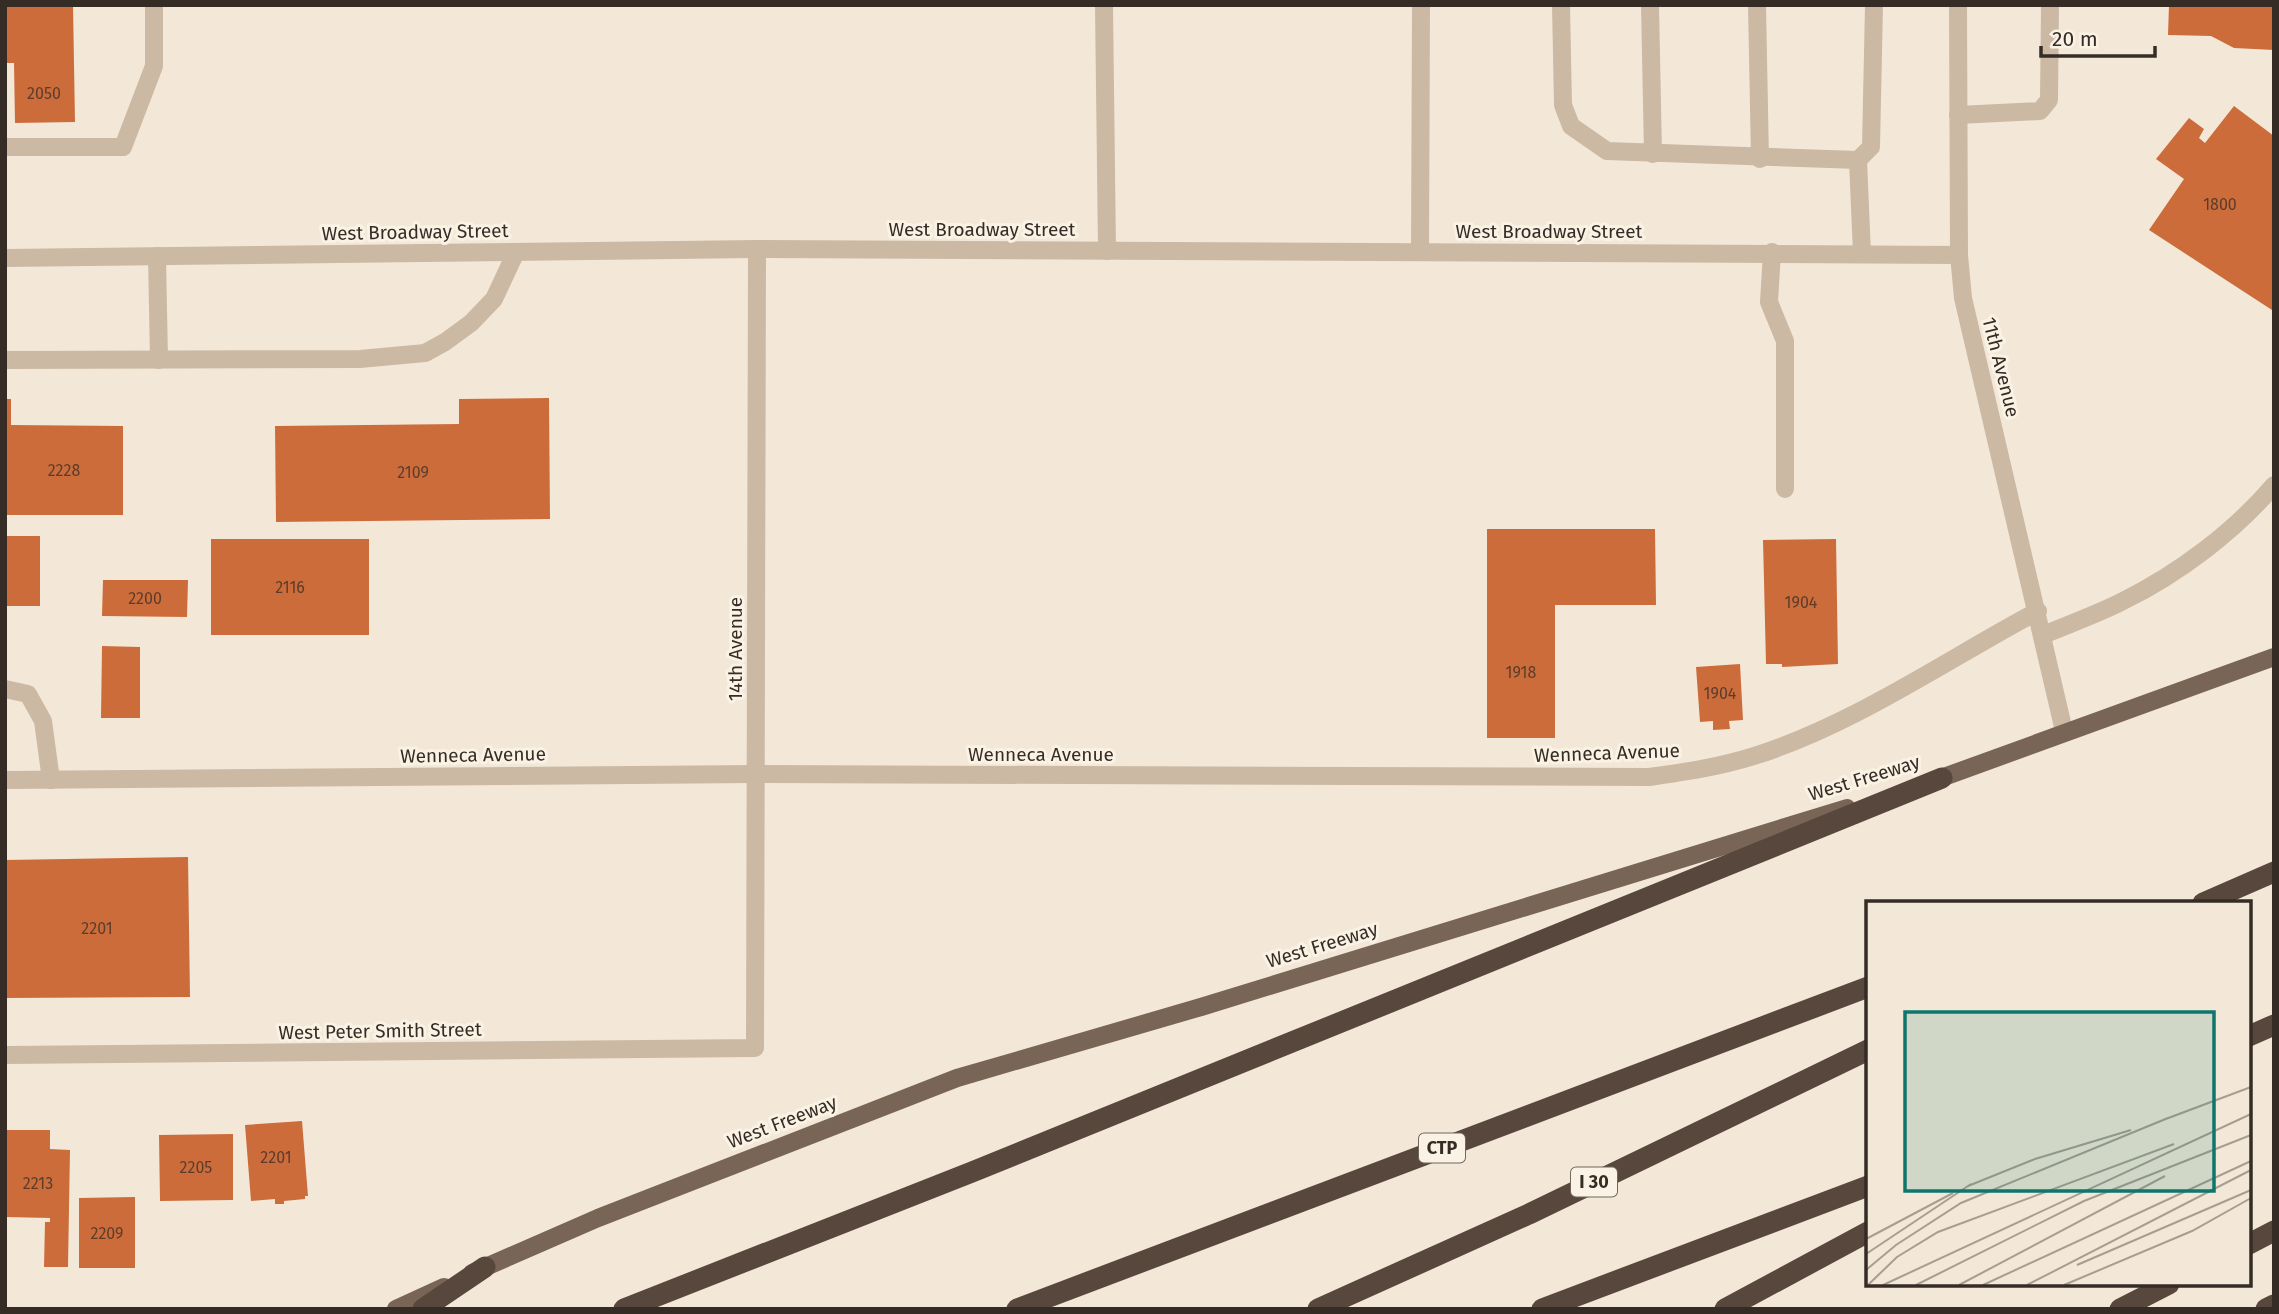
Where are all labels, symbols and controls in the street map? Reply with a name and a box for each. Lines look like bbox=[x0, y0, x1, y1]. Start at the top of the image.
scale bar bbox=[2041, 14, 2155, 58]
text: 20 m bbox=[2052, 26, 2098, 52]
house number: 2050 bbox=[27, 84, 61, 103]
house number: 1800 bbox=[2203, 195, 2237, 214]
street label: West Broadway Street bbox=[889, 218, 1076, 241]
street label: West Broadway Street bbox=[321, 219, 509, 245]
street label: West Broadway Street bbox=[1456, 220, 1643, 243]
street label: 11th Avenue bbox=[1977, 315, 2025, 419]
house number: 2228 bbox=[48, 461, 80, 480]
house number: 2109 bbox=[397, 463, 429, 482]
house number: 2116 bbox=[275, 578, 305, 597]
house number: 2200 bbox=[128, 589, 162, 608]
house number: 1904 bbox=[1785, 593, 1818, 612]
street label: 14th Avenue bbox=[724, 597, 747, 701]
house number: 1918 bbox=[1506, 663, 1537, 682]
house number: 1904 bbox=[1704, 684, 1737, 703]
street label: Wenneca Avenue bbox=[1534, 739, 1680, 767]
street label: Wenneca Avenue bbox=[400, 742, 546, 768]
street label: Wenneca Avenue bbox=[968, 743, 1114, 766]
street label: West Freeway bbox=[1805, 750, 1923, 806]
inset map bbox=[1866, 901, 2251, 1286]
street label: West Freeway bbox=[1263, 917, 1381, 973]
house number: 2201 bbox=[81, 919, 113, 938]
street label: West Peter Smith Street bbox=[278, 1018, 482, 1044]
street label: West Freeway bbox=[724, 1090, 841, 1153]
road number: CTP bbox=[1419, 1134, 1465, 1162]
house number: 2201 bbox=[260, 1148, 292, 1167]
house number: 2205 bbox=[180, 1158, 212, 1177]
road number: I 30 bbox=[1571, 1168, 1617, 1196]
house number: 2213 bbox=[23, 1174, 53, 1193]
house number: 2209 bbox=[90, 1224, 124, 1243]

